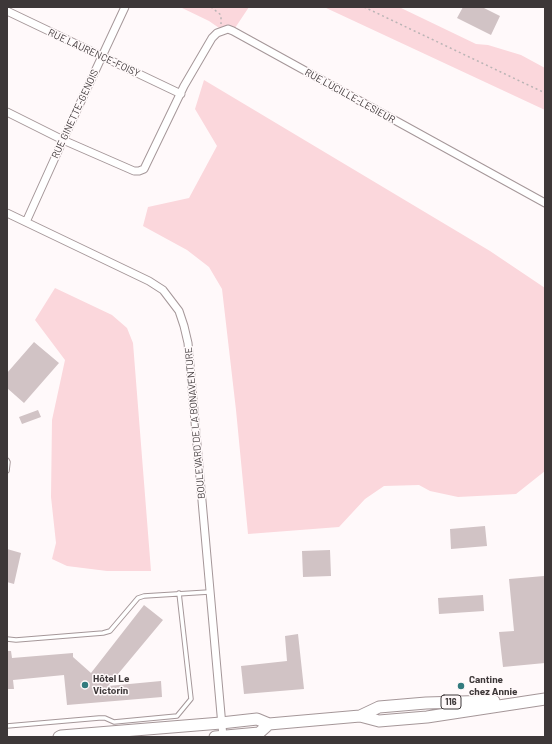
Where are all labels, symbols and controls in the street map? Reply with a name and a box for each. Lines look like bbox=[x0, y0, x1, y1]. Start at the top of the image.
street label: RUE LAURENCE-FOISY bbox=[46, 26, 142, 80]
street label: RUE LUCILLE-LESIEUR bbox=[303, 66, 397, 126]
street label: RUE GINETTE-GENOIS bbox=[49, 68, 101, 160]
street label: BOULEVARD DE LA BONAVENTURE bbox=[182, 347, 208, 499]
place label: Hôtel Le Victorin bbox=[93, 673, 129, 696]
place label: Cantine chez Annie bbox=[469, 674, 518, 698]
marker: Hôtel Le Victorin bbox=[80, 680, 90, 690]
marker: Cantine chez Annie bbox=[456, 681, 466, 691]
road number: 116 bbox=[441, 695, 461, 709]

